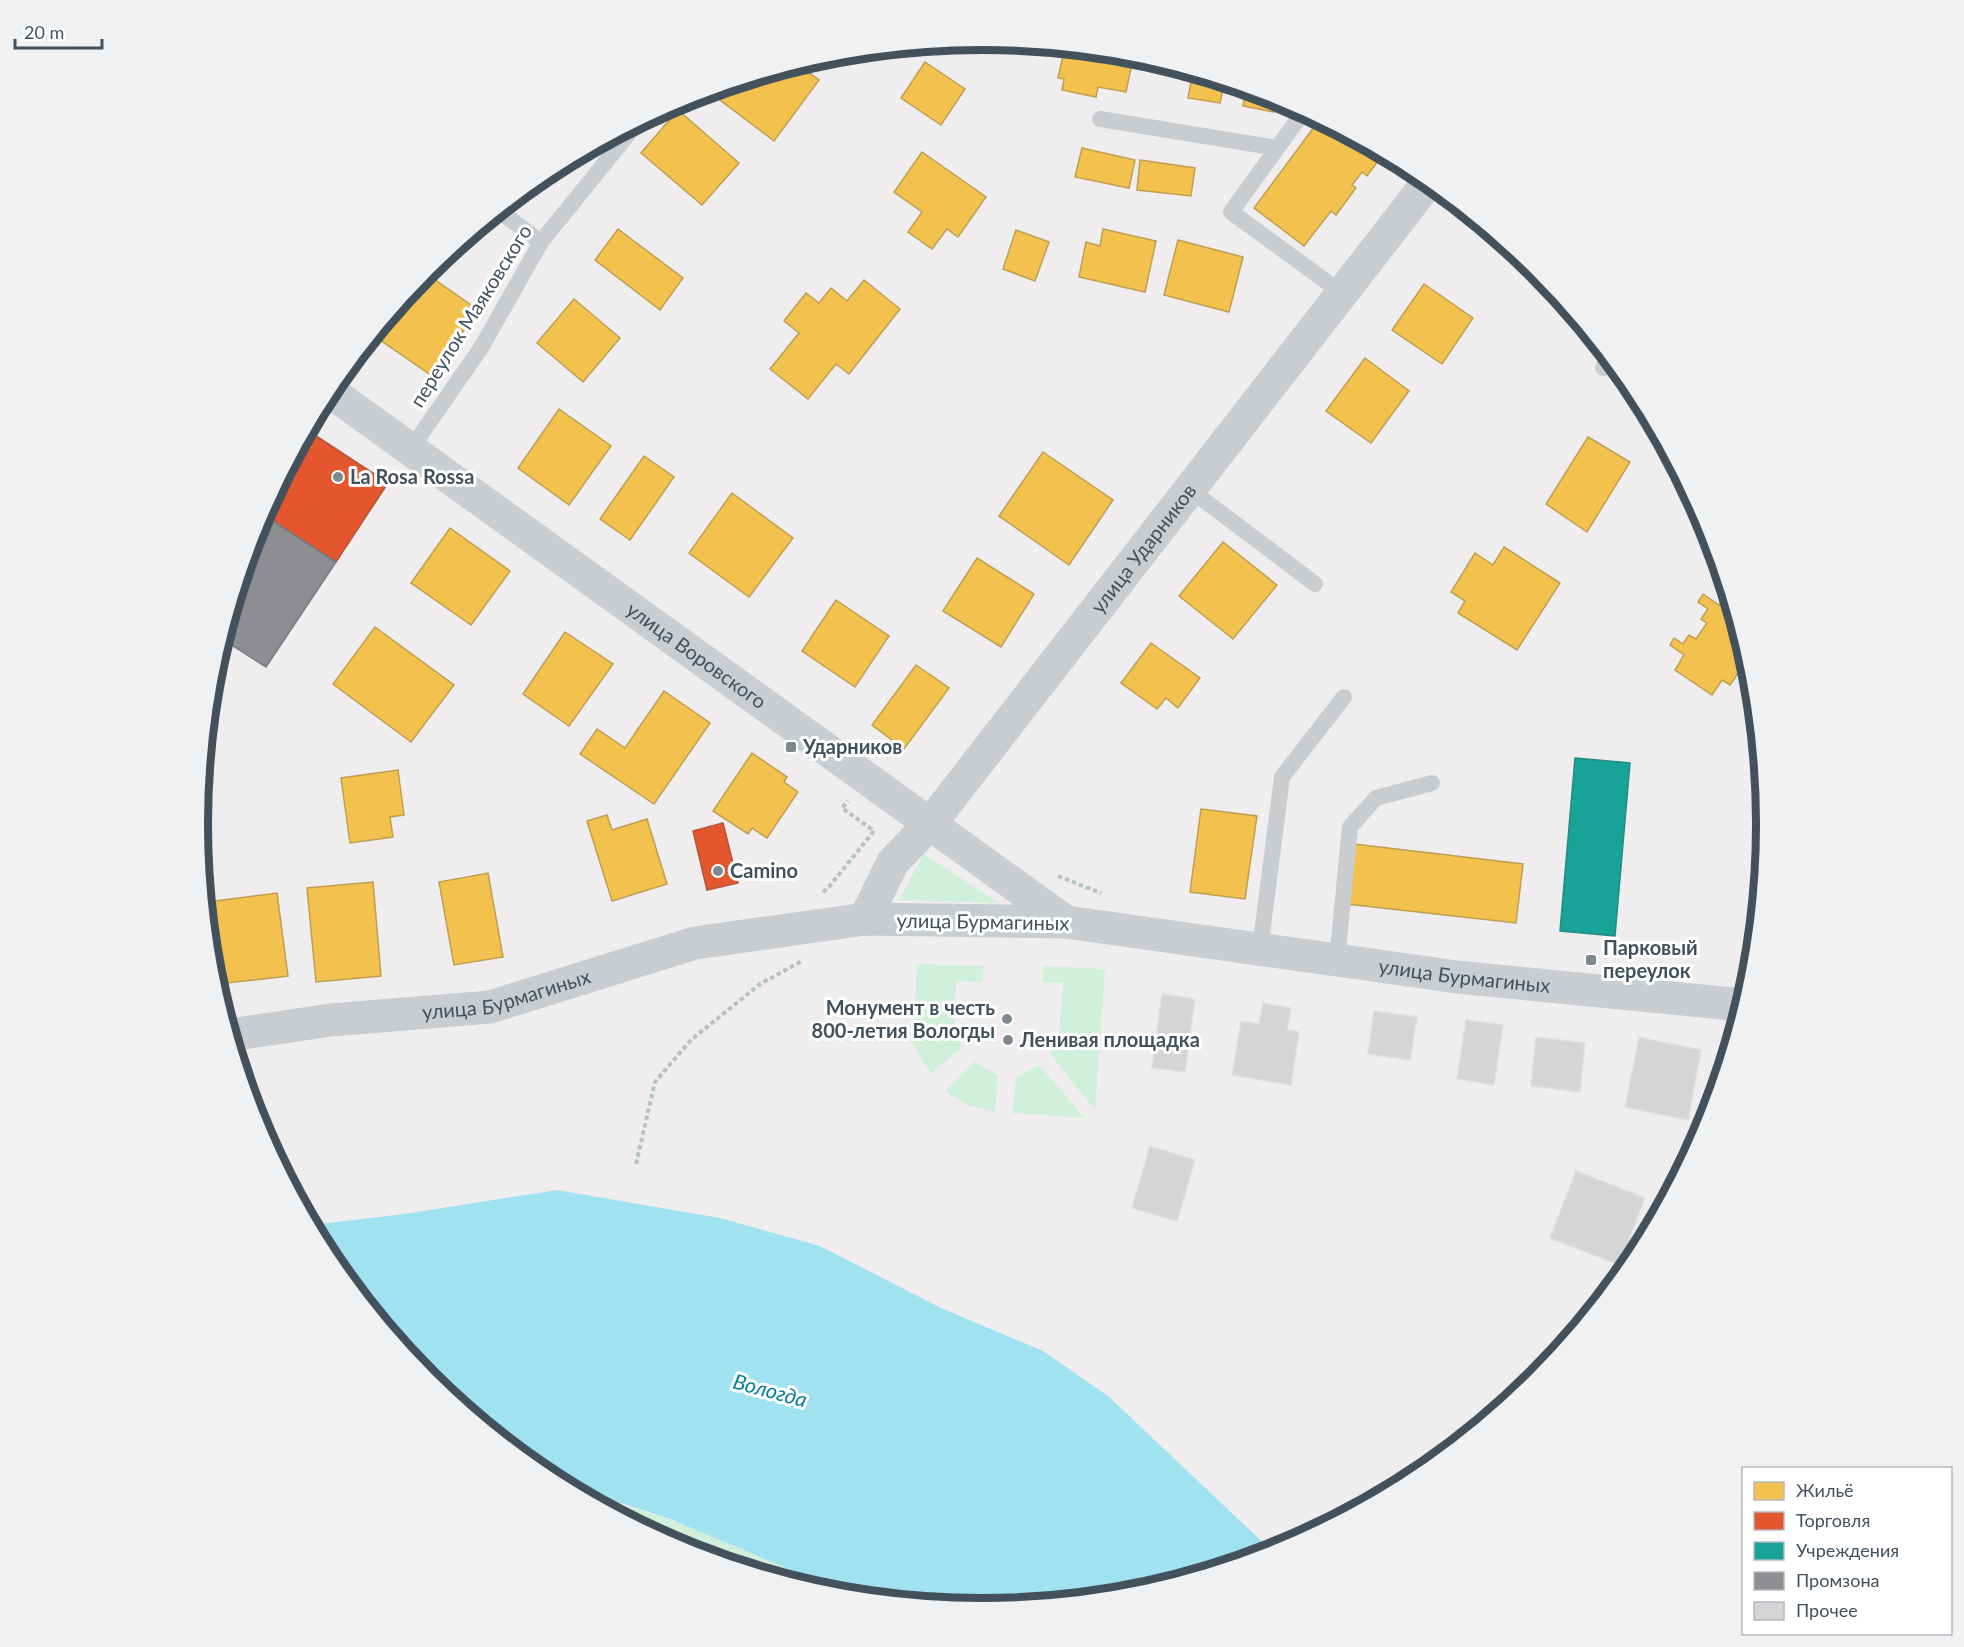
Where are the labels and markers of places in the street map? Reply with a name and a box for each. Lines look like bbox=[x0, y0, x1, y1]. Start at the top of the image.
place label: La Rosa Rossa bbox=[350, 464, 474, 488]
marker: La Rosa Rossa bbox=[331, 470, 345, 484]
place label: Ударников bbox=[802, 734, 902, 758]
marker: Ударников bbox=[784, 740, 798, 754]
place label: Camino bbox=[730, 858, 798, 882]
marker: Camino bbox=[711, 864, 725, 878]
place label: Парковый переулок bbox=[1603, 935, 1698, 982]
marker: Парковый переулок bbox=[1584, 953, 1598, 967]
place label: Монумент в честь 800-летия Вологды bbox=[812, 995, 995, 1042]
marker: Монумент в честь 800-летия Вологды bbox=[1000, 1012, 1014, 1026]
place label: Ленивая площадка bbox=[1019, 1027, 1200, 1051]
marker: Ленивая площадка bbox=[1001, 1033, 1015, 1047]

